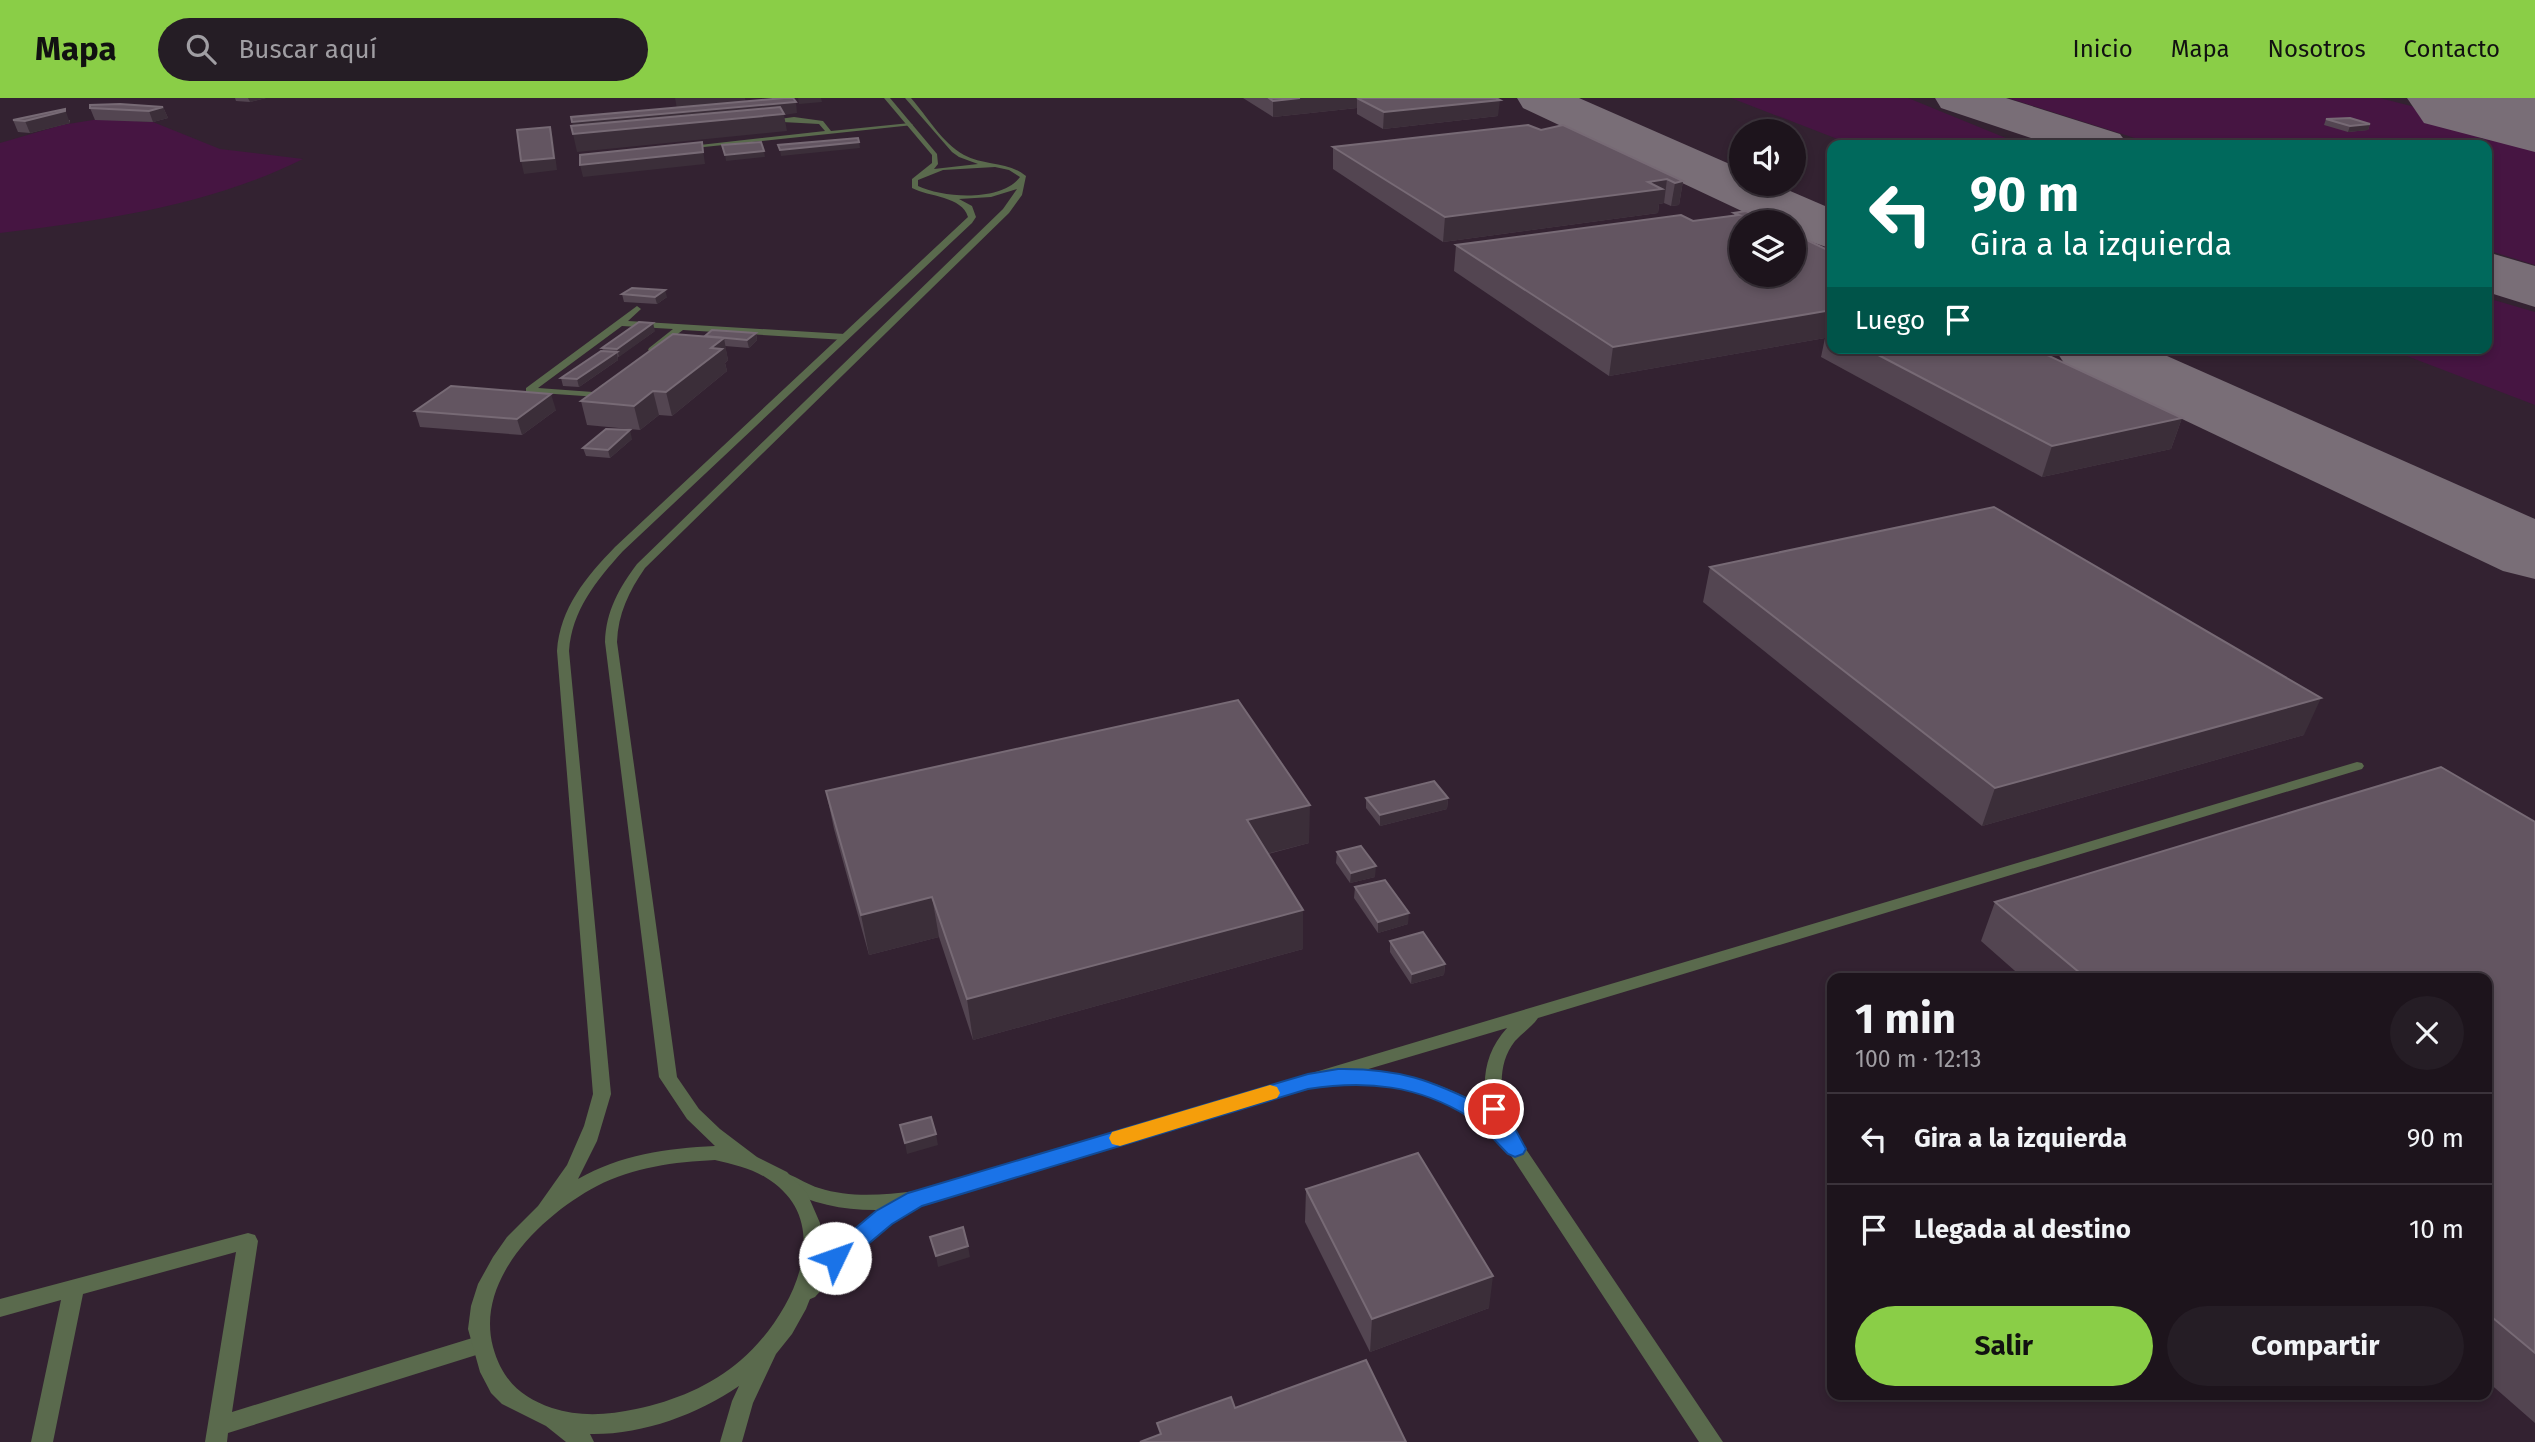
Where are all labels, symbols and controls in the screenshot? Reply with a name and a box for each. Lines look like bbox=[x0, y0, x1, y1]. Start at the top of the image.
search box bbox=[158, 18, 648, 81]
text: Mapa bbox=[35, 29, 116, 69]
icon: search bbox=[182, 30, 220, 68]
text: Buscar aquí bbox=[238, 34, 377, 65]
text: Inicio bbox=[2073, 35, 2133, 63]
text: Mapa bbox=[2171, 35, 2230, 63]
text: Nosotros bbox=[2268, 35, 2366, 63]
text: Contacto bbox=[2404, 35, 2500, 63]
map controls bbox=[1729, 119, 1806, 287]
button: sound bbox=[1729, 119, 1806, 196]
text: 90 m bbox=[1970, 165, 2079, 224]
icon: left bbox=[1855, 168, 1946, 259]
button: layers bbox=[1729, 210, 1806, 287]
text: Gira a la izquierda bbox=[1970, 225, 2232, 263]
icon: arrive bbox=[1939, 301, 1977, 339]
text: Luego bbox=[1855, 305, 1925, 336]
text: 1 min bbox=[1855, 994, 1956, 1044]
button: close bbox=[2390, 996, 2464, 1070]
text: 100 m · 12:13 bbox=[1855, 1045, 1982, 1073]
pin bbox=[1464, 1079, 1524, 1139]
icon: arrive bbox=[1475, 1090, 1513, 1128]
icon: left bbox=[1855, 1120, 1893, 1158]
text: Gira a la izquierda bbox=[1914, 1123, 2127, 1154]
text: 90 m bbox=[2407, 1123, 2464, 1154]
icon: arrive bbox=[1855, 1211, 1893, 1249]
text: Llegada al destino bbox=[1914, 1214, 2131, 1245]
text: 10 m bbox=[2409, 1214, 2464, 1245]
position arrow bbox=[798, 1221, 872, 1295]
button: Salir bbox=[1855, 1306, 2153, 1386]
button: Compartir bbox=[2167, 1306, 2464, 1386]

